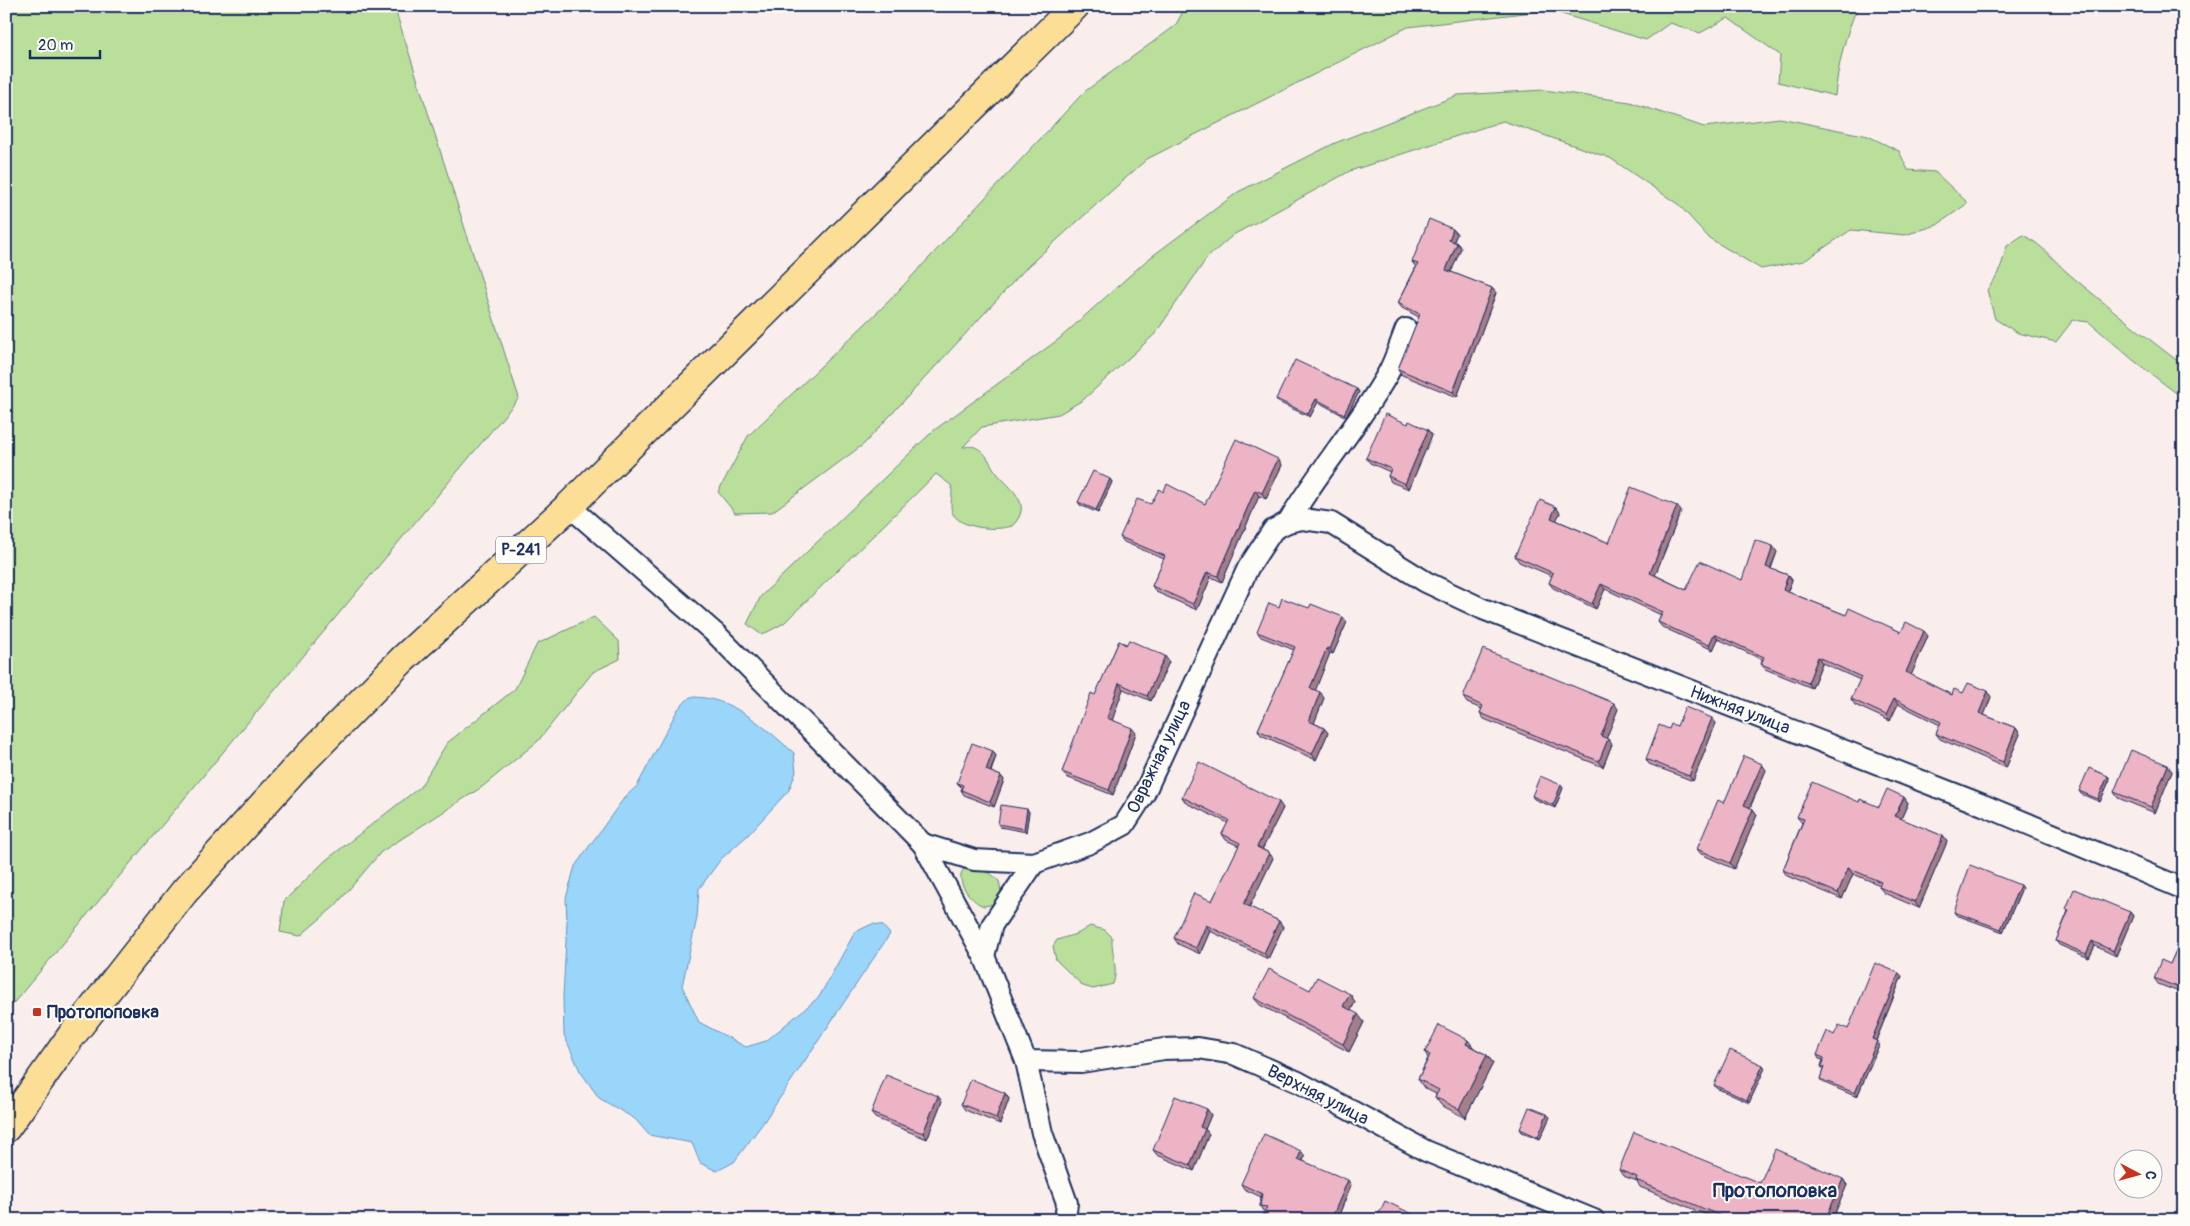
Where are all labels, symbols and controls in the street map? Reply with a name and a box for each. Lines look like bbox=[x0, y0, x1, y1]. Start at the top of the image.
scale bar bbox=[30, 28, 100, 60]
text: 20 m bbox=[38, 36, 73, 55]
road number: Р-241 bbox=[496, 536, 546, 564]
street label: Нижняя улица bbox=[1687, 680, 1793, 740]
street label: Овражная улица bbox=[1122, 697, 1196, 817]
place label: Протопоповка bbox=[47, 1001, 159, 1024]
marker: Протопоповка bbox=[31, 1006, 43, 1018]
street label: Верхняя улица bbox=[1263, 1060, 1373, 1130]
north arrow bbox=[2112, 1148, 2162, 1198]
text: С bbox=[2141, 1170, 2159, 1181]
district label: Протопоповка bbox=[1713, 1178, 1837, 1203]

